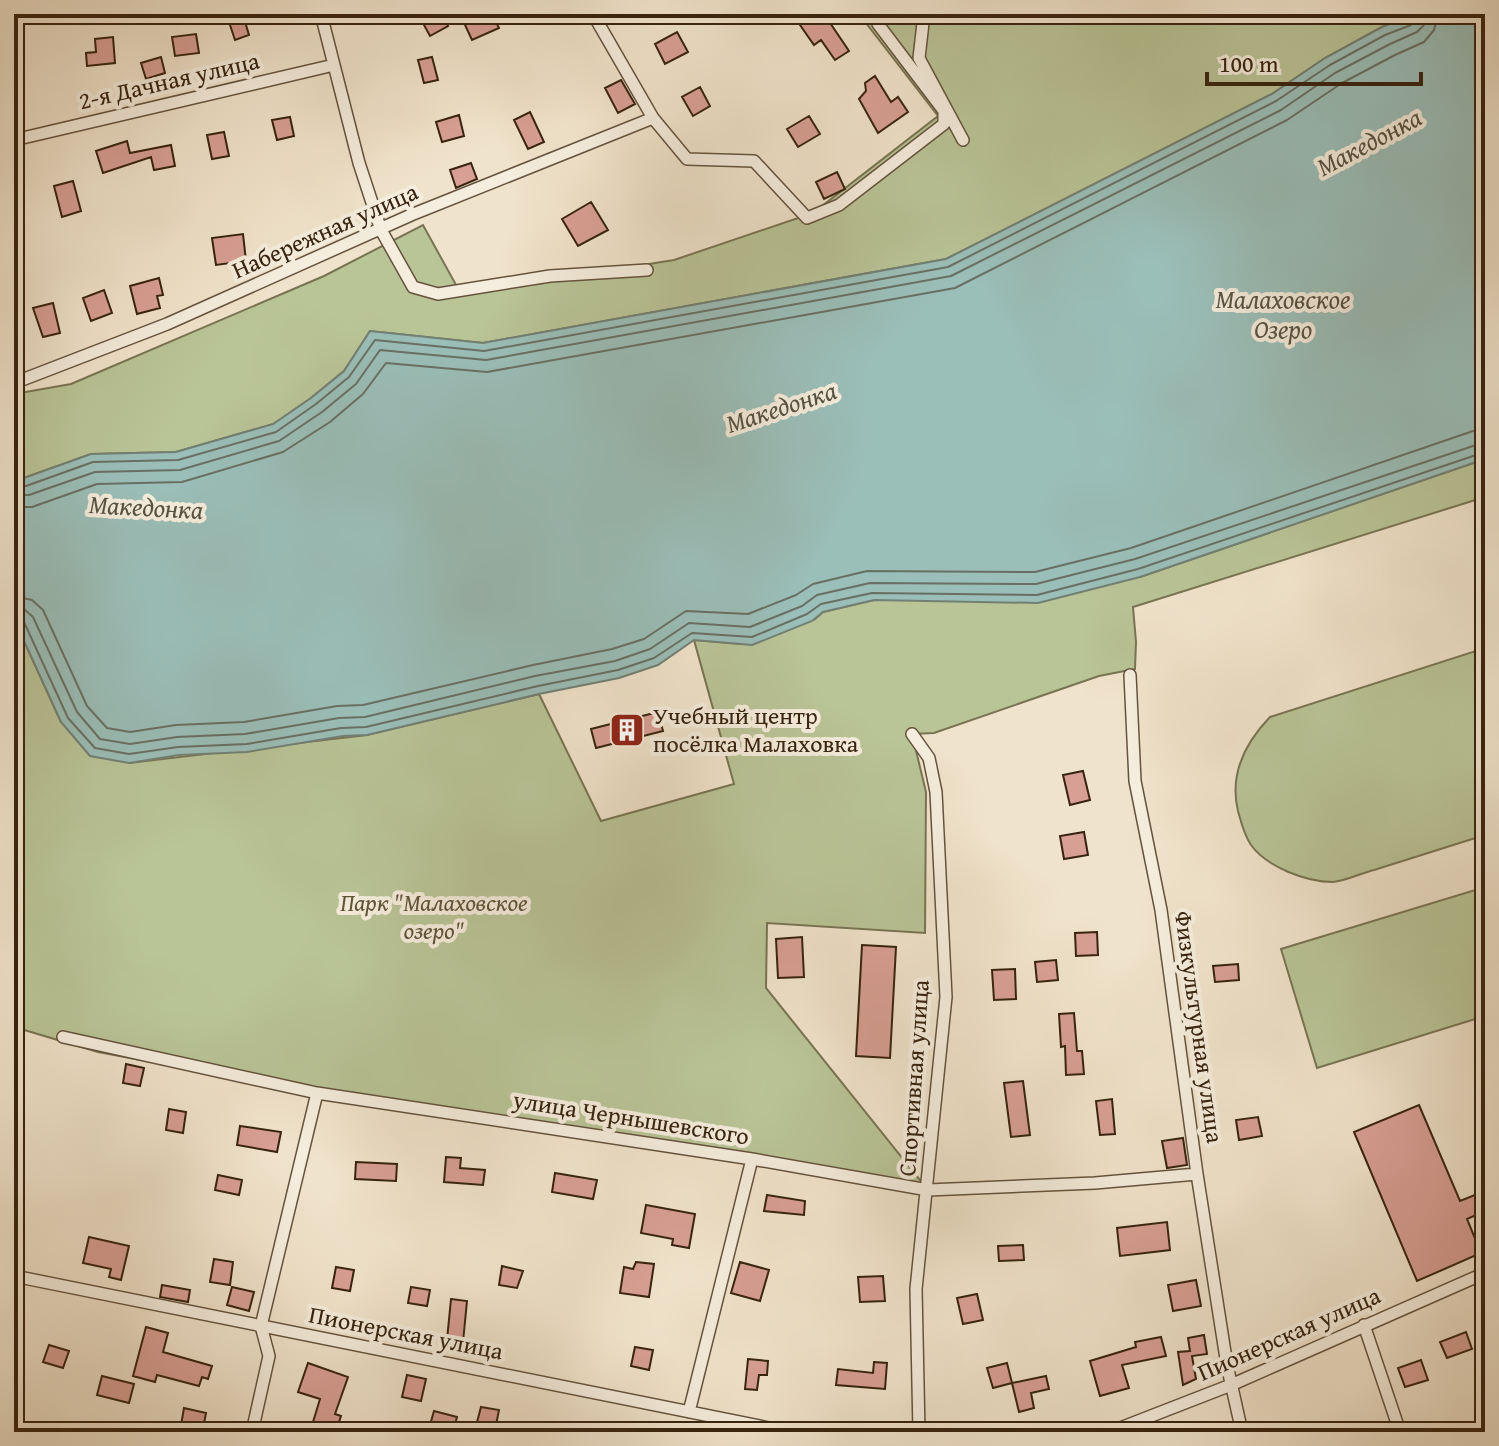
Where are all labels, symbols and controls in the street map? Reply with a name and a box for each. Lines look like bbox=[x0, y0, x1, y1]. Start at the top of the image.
scale bar bbox=[1207, 36, 1421, 86]
street label: 2-я Дачная улица bbox=[75, 43, 263, 118]
text: 100 m bbox=[1219, 46, 1279, 81]
water label: Македонка bbox=[1309, 97, 1428, 186]
street label: Набережная улица bbox=[226, 174, 424, 287]
water label: Малаховское Озеро bbox=[1216, 279, 1350, 348]
water label: Македонка bbox=[720, 370, 841, 443]
water label: Македонка bbox=[88, 484, 204, 529]
place label: Учебный центр посёлка Малаховка bbox=[653, 698, 859, 761]
building icon: Учебный центр посёлка Малаховка bbox=[608, 711, 646, 749]
park label: Парк "Малаховское озеро" bbox=[340, 885, 528, 948]
street label: Физкультурная улица bbox=[1166, 909, 1233, 1146]
street label: Спортивная улица bbox=[889, 978, 938, 1177]
street label: улица Чернышевского bbox=[510, 1081, 752, 1153]
street label: Пионерская улица bbox=[1192, 1277, 1386, 1390]
street label: Пионерская улица bbox=[306, 1297, 507, 1369]

